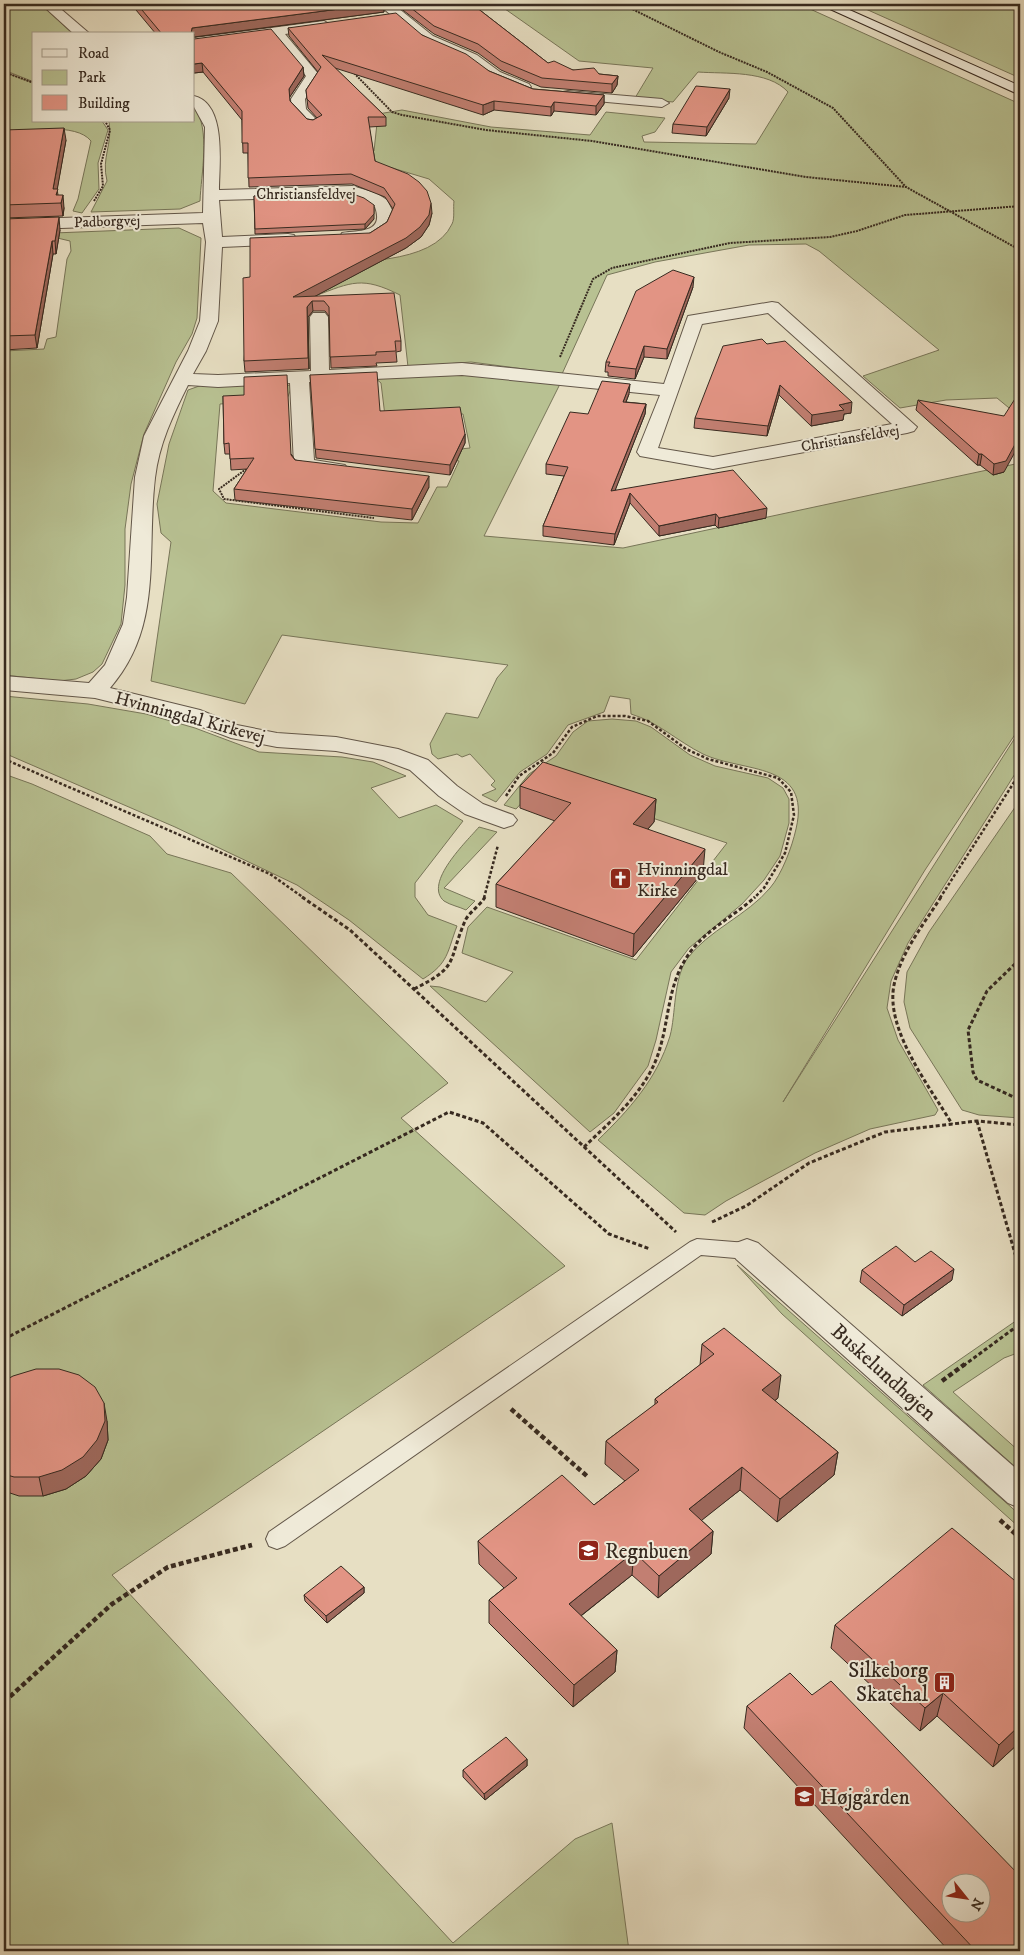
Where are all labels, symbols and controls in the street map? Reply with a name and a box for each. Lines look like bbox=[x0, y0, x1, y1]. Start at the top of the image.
legend bbox=[32, 32, 195, 122]
text: Road bbox=[78, 44, 110, 63]
text: Park bbox=[78, 68, 107, 87]
text: Building bbox=[78, 94, 130, 113]
street label: Christiansfeldvej bbox=[256, 185, 356, 204]
street label: Padborgvej bbox=[73, 211, 141, 232]
street label: Christiansfeldvej bbox=[799, 421, 901, 456]
street label: Hvinningdal Kirkevej bbox=[112, 687, 267, 749]
place label: Hvinningdal Kirke bbox=[637, 859, 729, 902]
church icon: Hvinningdal Kirke bbox=[609, 867, 633, 891]
street label: Buskelundhøjen bbox=[825, 1319, 941, 1427]
school or university icon: Regnbuen bbox=[577, 1539, 601, 1563]
place label: Regnbuen bbox=[605, 1539, 688, 1565]
place label: Silkeborg Skatehal bbox=[848, 1658, 929, 1708]
building icon: Silkeborg Skatehal bbox=[932, 1670, 956, 1694]
school or university icon: Højgården bbox=[792, 1785, 816, 1809]
place label: Højgården bbox=[820, 1785, 910, 1811]
north arrow bbox=[942, 1872, 992, 1922]
text: N bbox=[965, 1895, 987, 1914]

